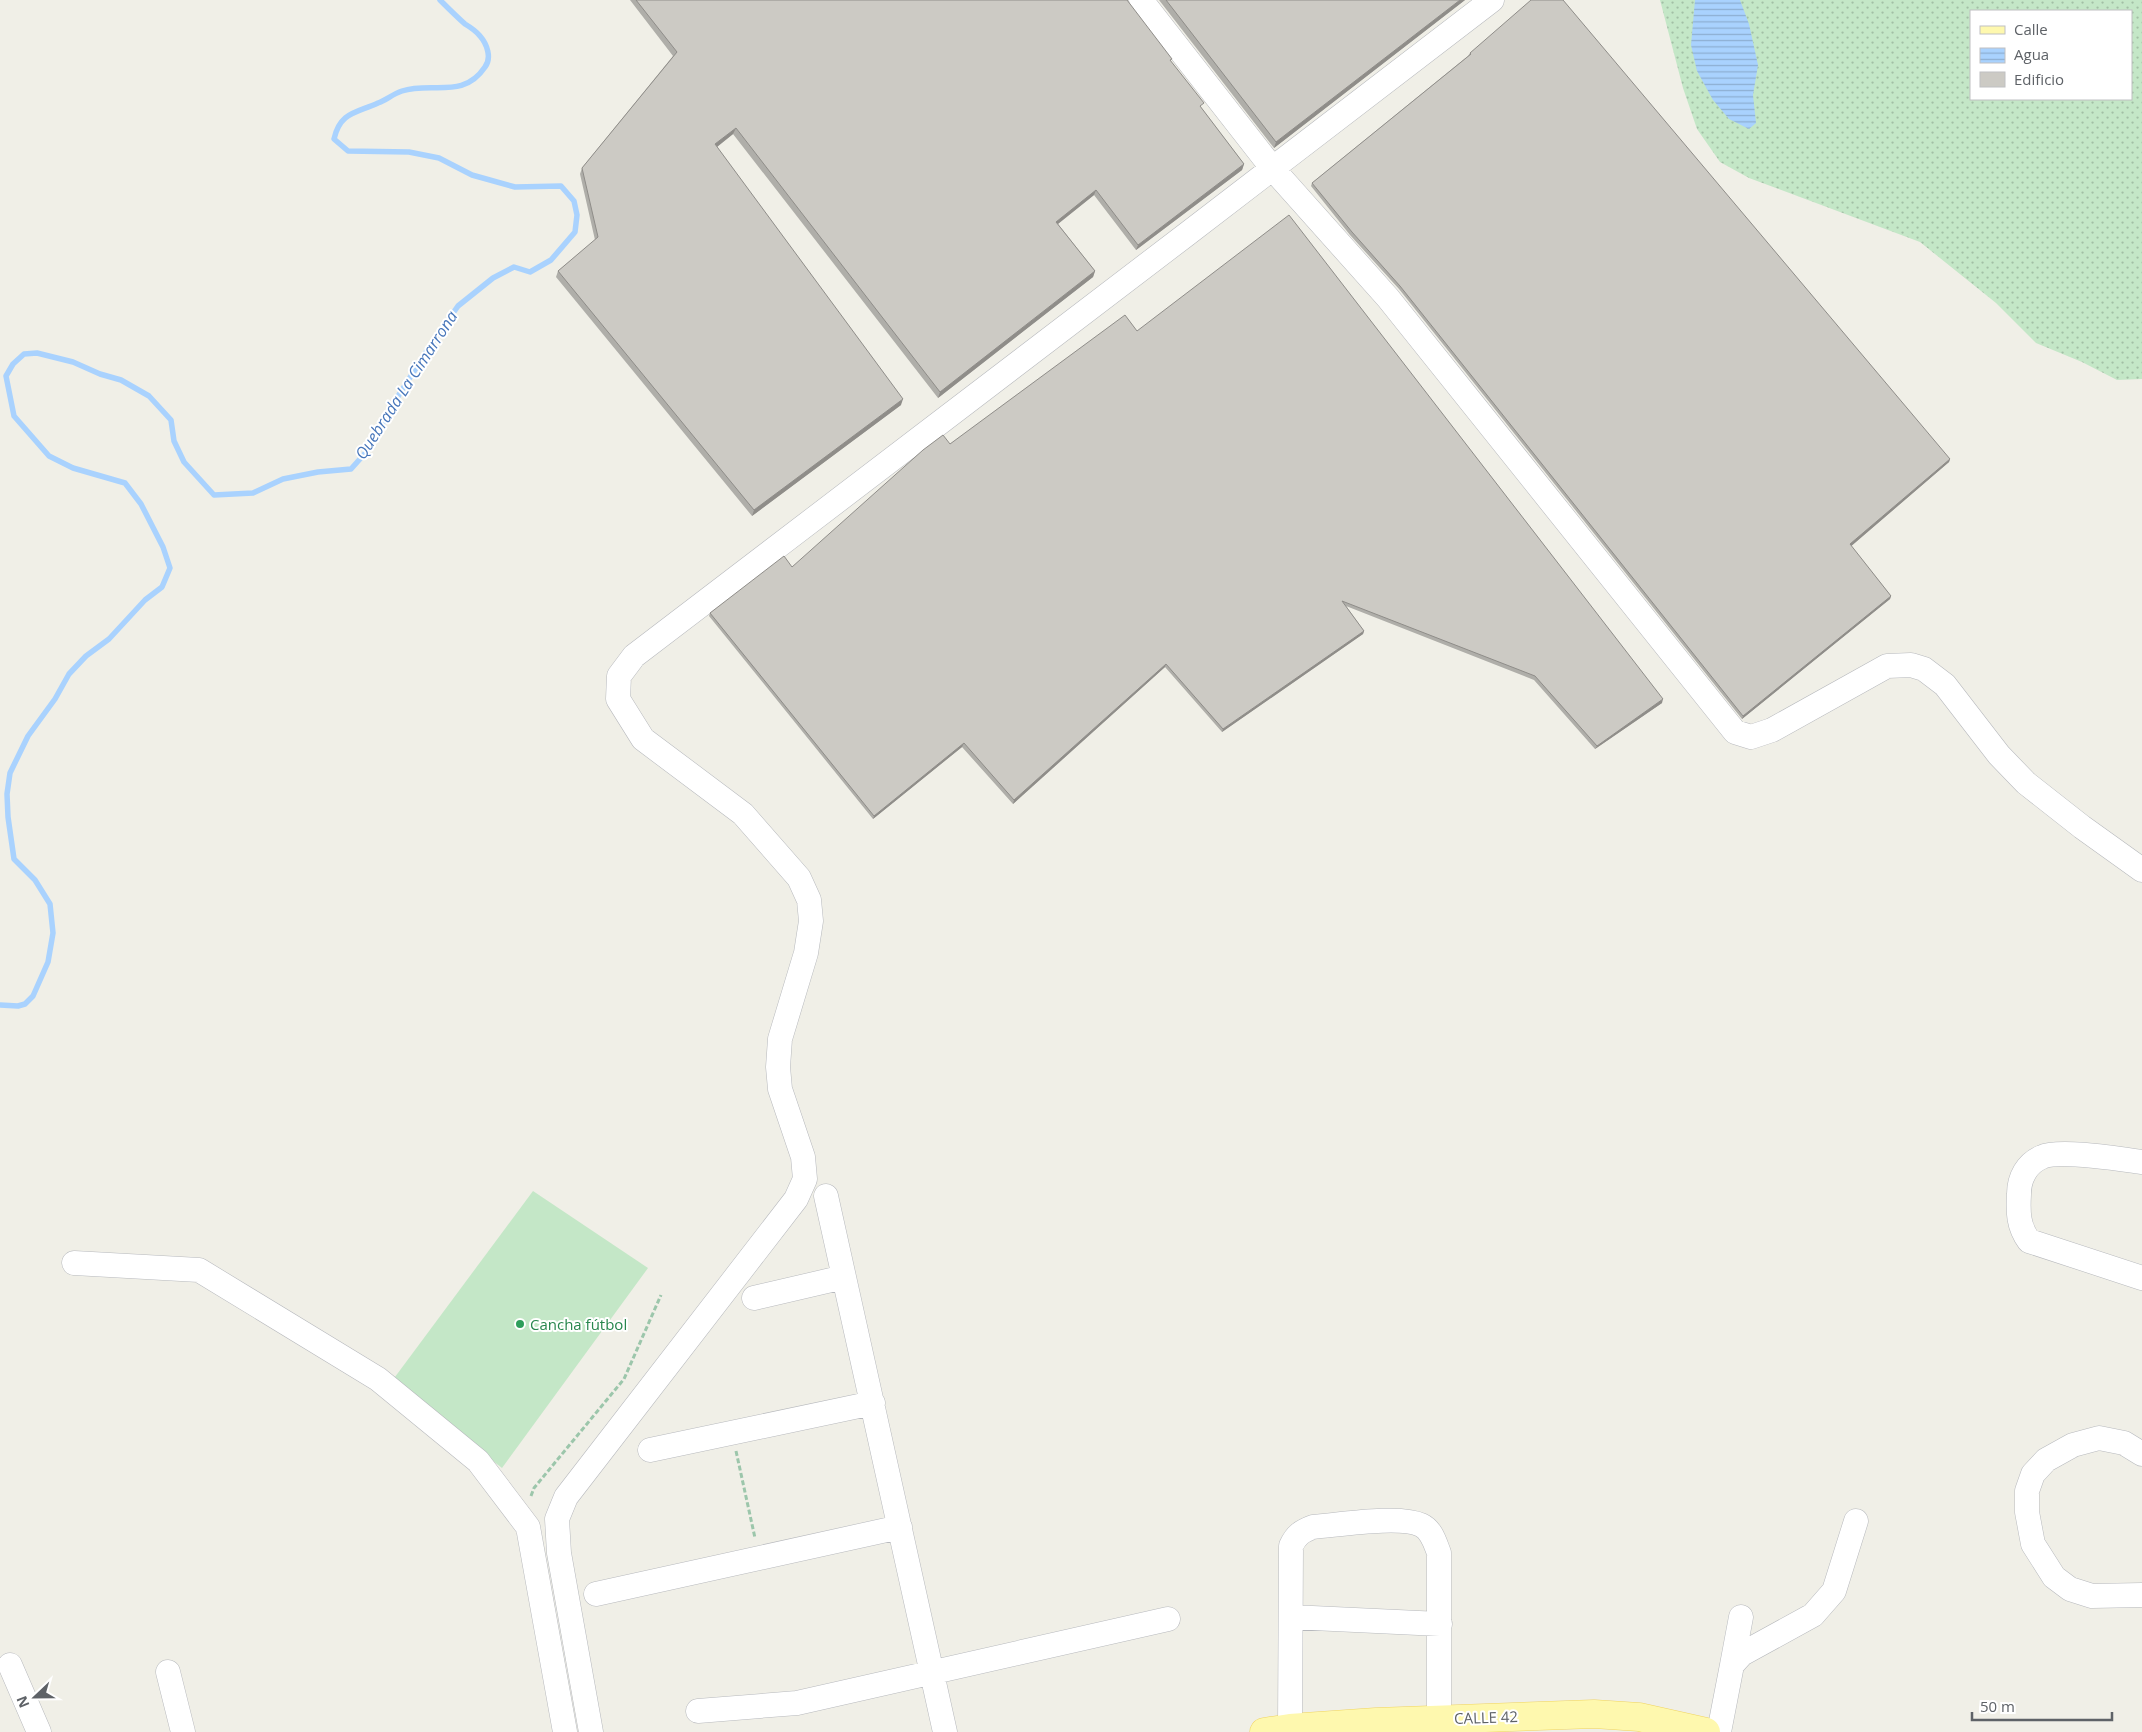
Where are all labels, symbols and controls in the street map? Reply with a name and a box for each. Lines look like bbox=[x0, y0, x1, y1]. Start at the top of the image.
legend bbox=[1970, 10, 2132, 100]
text: Calle bbox=[2014, 19, 2048, 39]
text: Agua bbox=[2014, 44, 2049, 64]
text: Edificio bbox=[2014, 69, 2064, 89]
water label: Quebrada La Cimarrona bbox=[350, 306, 462, 464]
place label: Cancha fútbol bbox=[530, 1314, 627, 1334]
marker: Cancha fútbol bbox=[514, 1318, 526, 1330]
north arrow bbox=[10, 1672, 60, 1722]
scale bar bbox=[1972, 1690, 2112, 1722]
text: N bbox=[12, 1693, 33, 1711]
text: 50 m bbox=[1980, 1696, 2015, 1716]
street label: CALLE 42 bbox=[1454, 1706, 1518, 1728]

